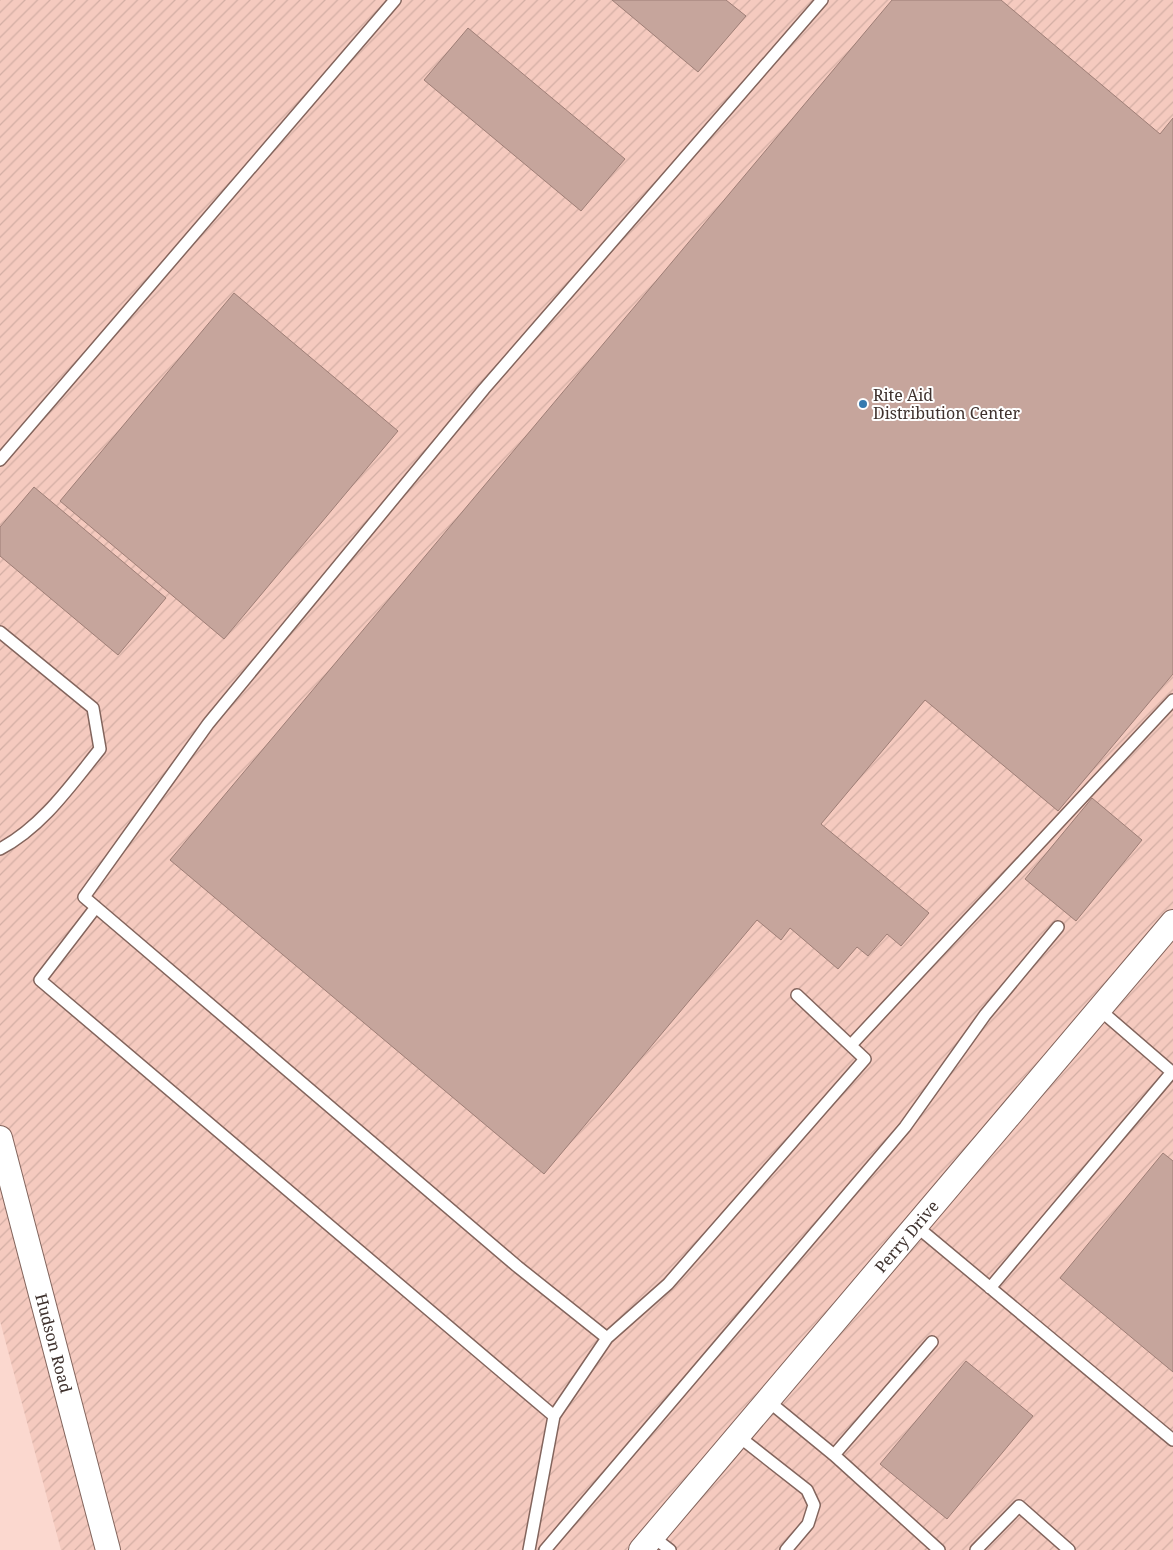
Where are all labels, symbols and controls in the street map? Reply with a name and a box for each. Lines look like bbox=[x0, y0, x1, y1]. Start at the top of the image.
place label: Rite Aid Distribution Center bbox=[873, 384, 1021, 424]
marker: Rite Aid Distribution Center bbox=[857, 398, 869, 410]
street label: Perry Drive bbox=[870, 1195, 944, 1277]
street label: Hudson Road bbox=[30, 1291, 77, 1395]

